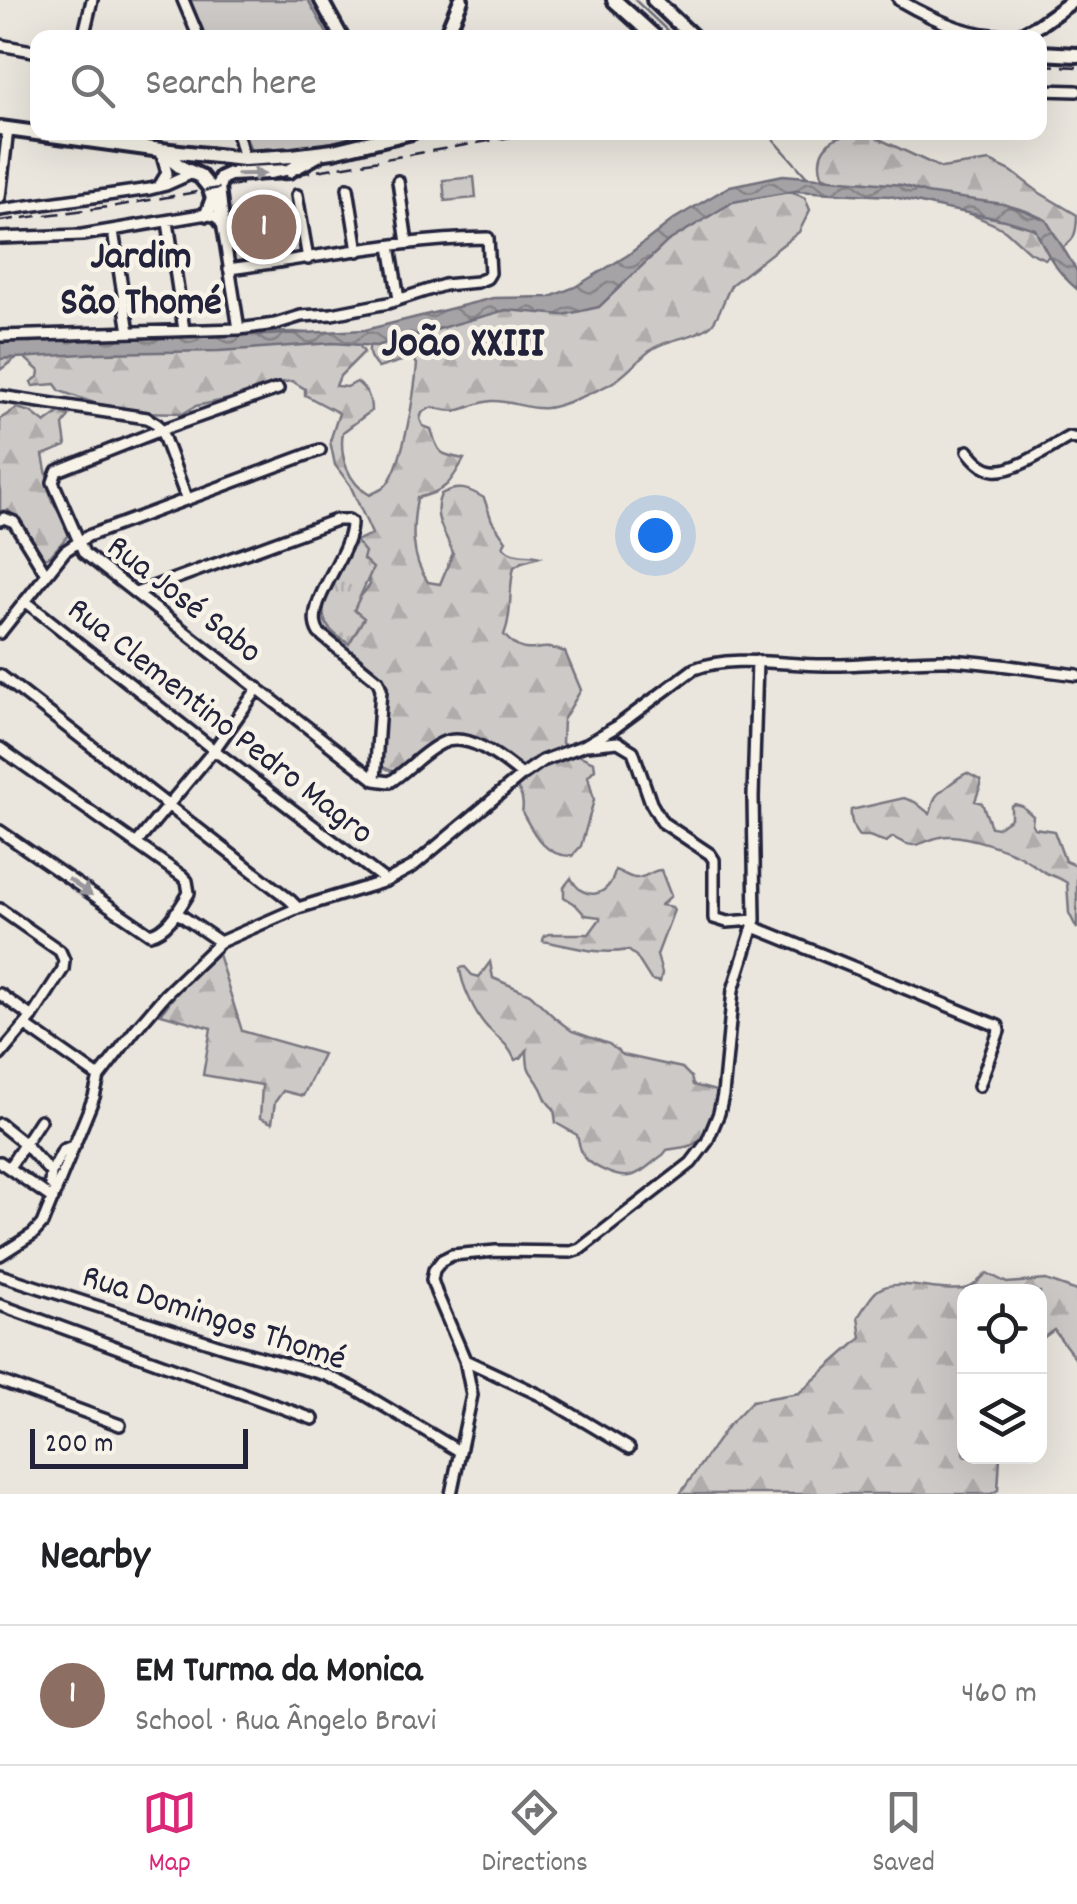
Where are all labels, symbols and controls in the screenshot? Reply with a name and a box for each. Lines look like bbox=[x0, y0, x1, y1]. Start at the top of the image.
search box bbox=[30, 30, 1047, 140]
icon: search bbox=[65, 58, 120, 113]
text: Search here bbox=[145, 58, 317, 113]
one-way arrow bbox=[235, 165, 267, 181]
pin: 1 bbox=[232, 190, 296, 264]
district label: Jardim São Thomé bbox=[60, 231, 222, 334]
district label: João XXIII bbox=[382, 314, 545, 378]
your location bbox=[630, 510, 681, 561]
street label: Rua José Sabo bbox=[95, 524, 271, 678]
street label: Rua Clementino Pedro Magro bbox=[55, 587, 383, 859]
one-way arrow bbox=[67, 877, 93, 896]
street label: Rua Domingos Thomé bbox=[75, 1253, 352, 1386]
map controls bbox=[957, 1284, 1047, 1464]
button: locate bbox=[957, 1284, 1047, 1374]
button: layers bbox=[957, 1374, 1047, 1464]
scale bar bbox=[30, 1424, 248, 1468]
text: 200 m bbox=[45, 1426, 113, 1466]
text: Nearby bbox=[40, 1529, 150, 1589]
text: EM Turma da Monica bbox=[135, 1645, 423, 1700]
text: 1 bbox=[69, 1672, 76, 1718]
text: 460 m bbox=[961, 1672, 1037, 1718]
text: School · Rua Ângelo Bravi bbox=[135, 1700, 436, 1746]
tab: Map bbox=[142, 1785, 197, 1885]
tab: Directions bbox=[482, 1785, 588, 1885]
tab: Saved bbox=[872, 1785, 935, 1885]

